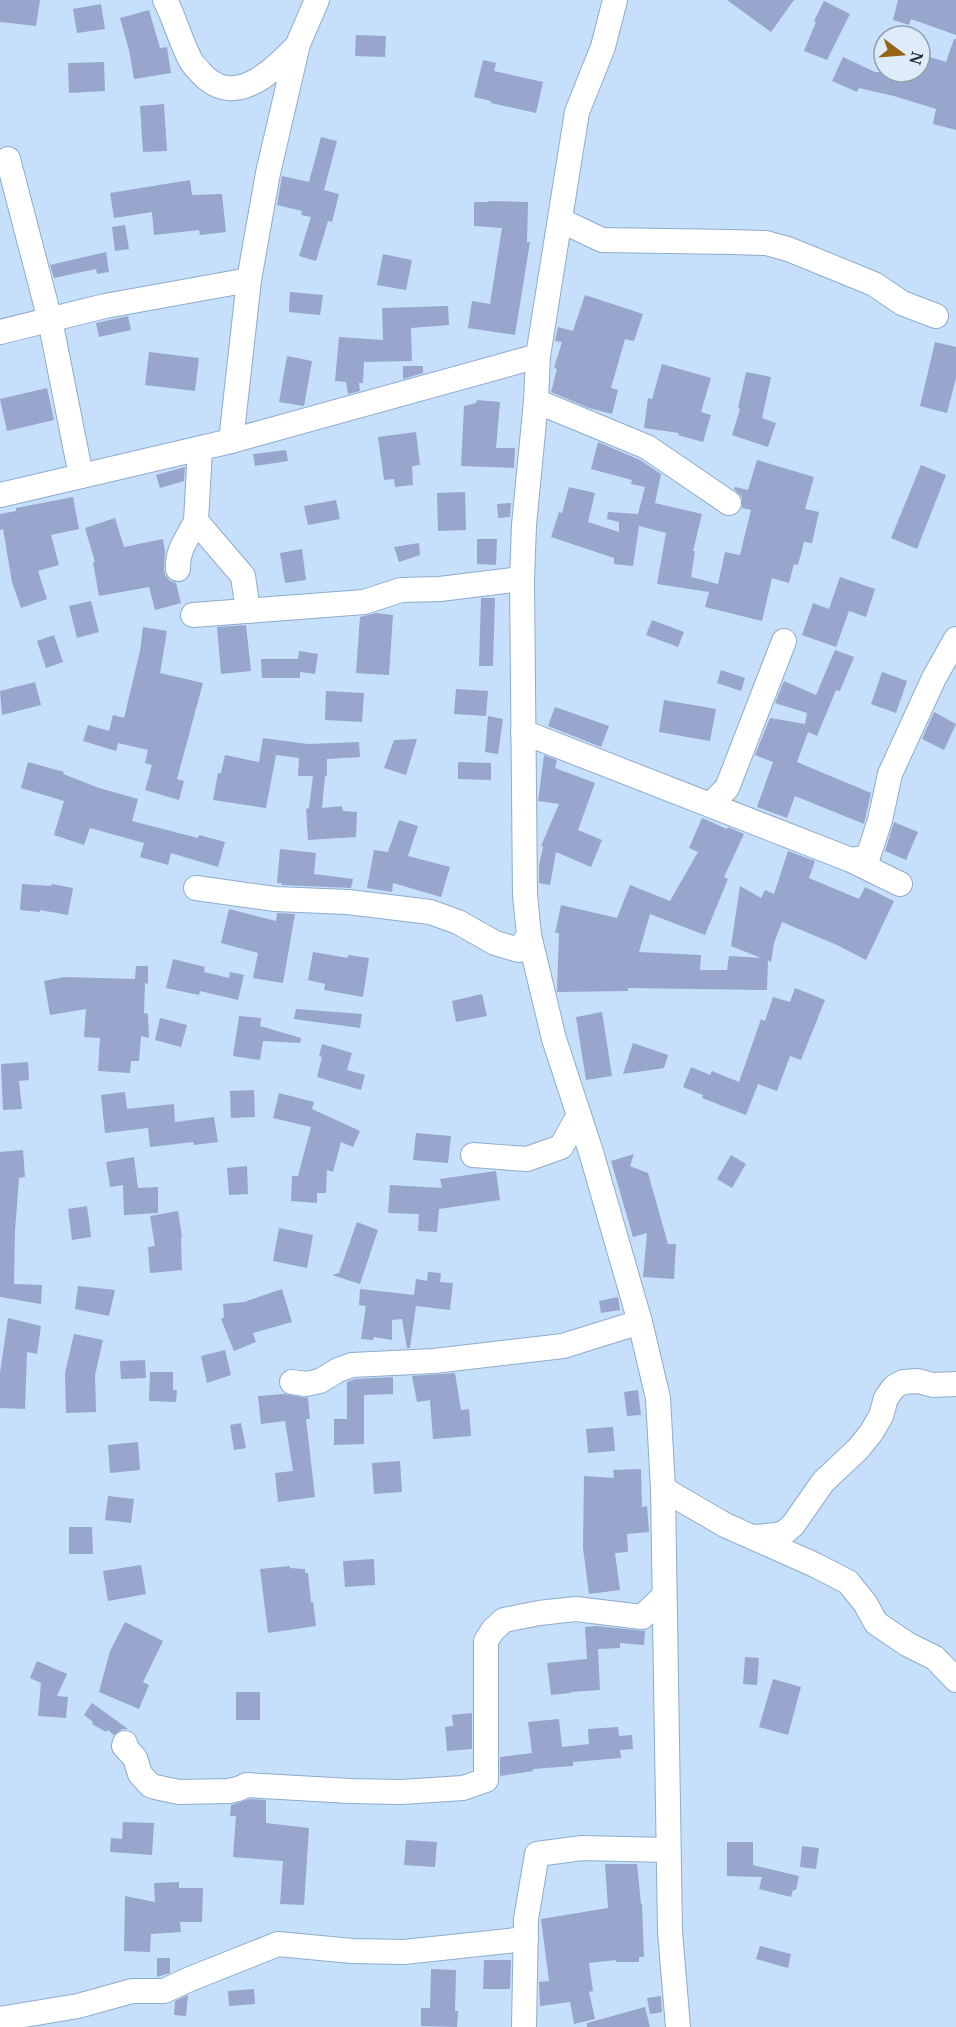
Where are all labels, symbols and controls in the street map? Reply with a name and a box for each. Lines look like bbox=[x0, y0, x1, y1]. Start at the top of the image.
north arrow bbox=[872, 24, 932, 84]
text: N bbox=[904, 49, 929, 68]

